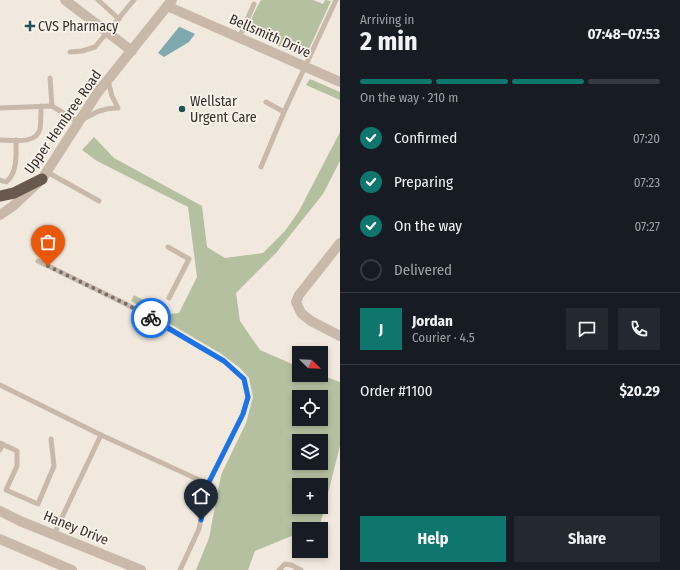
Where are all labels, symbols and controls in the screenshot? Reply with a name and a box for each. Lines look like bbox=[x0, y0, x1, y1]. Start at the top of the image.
street label: Bellsmith Drive bbox=[227, 11, 313, 62]
text: Arriving in bbox=[360, 12, 414, 27]
place label: CVS Pharmacy bbox=[38, 18, 119, 35]
marker: CVS Pharmacy bbox=[25, 21, 35, 31]
text: 07:48–07:53 bbox=[587, 25, 660, 43]
text: 2 min bbox=[360, 26, 418, 57]
street label: Upper Hembree Road bbox=[21, 67, 105, 177]
text: On the way · 210 m bbox=[360, 90, 458, 105]
place label: Wellstar Urgent Care bbox=[190, 93, 257, 126]
marker: Wellstar Urgent Care bbox=[177, 104, 187, 114]
icon: check bbox=[360, 127, 382, 149]
text: Confirmed bbox=[394, 129, 457, 147]
text: 07:20 bbox=[633, 131, 660, 146]
icon: check bbox=[360, 171, 382, 193]
text: Preparing bbox=[394, 173, 453, 191]
text: 07:23 bbox=[634, 175, 660, 190]
icon: check bbox=[360, 215, 382, 237]
text: On the way bbox=[394, 217, 462, 235]
text: 07:27 bbox=[635, 219, 660, 234]
pin bbox=[31, 225, 65, 266]
icon: bag bbox=[37, 231, 59, 253]
text: Delivered bbox=[394, 261, 452, 279]
courier bbox=[131, 298, 171, 338]
icon: bike bbox=[140, 307, 162, 329]
button: chat bbox=[566, 308, 608, 350]
button: phone bbox=[618, 308, 660, 350]
text: Jordan bbox=[412, 312, 453, 330]
text: J bbox=[379, 320, 383, 338]
text: Courier · 4.5 bbox=[412, 330, 475, 345]
north arrow bbox=[292, 346, 328, 382]
map controls bbox=[292, 346, 328, 558]
text: Order #1100 bbox=[360, 382, 433, 400]
text: $20.29 bbox=[619, 382, 660, 400]
button: locate bbox=[292, 390, 328, 426]
button: layers bbox=[292, 434, 328, 470]
button: + bbox=[292, 478, 328, 514]
pin bbox=[184, 479, 218, 520]
icon: home bbox=[190, 485, 212, 507]
street label: Haney Drive bbox=[41, 507, 111, 549]
button: Help bbox=[360, 516, 506, 562]
button: Share bbox=[514, 516, 660, 562]
button: − bbox=[292, 522, 328, 558]

